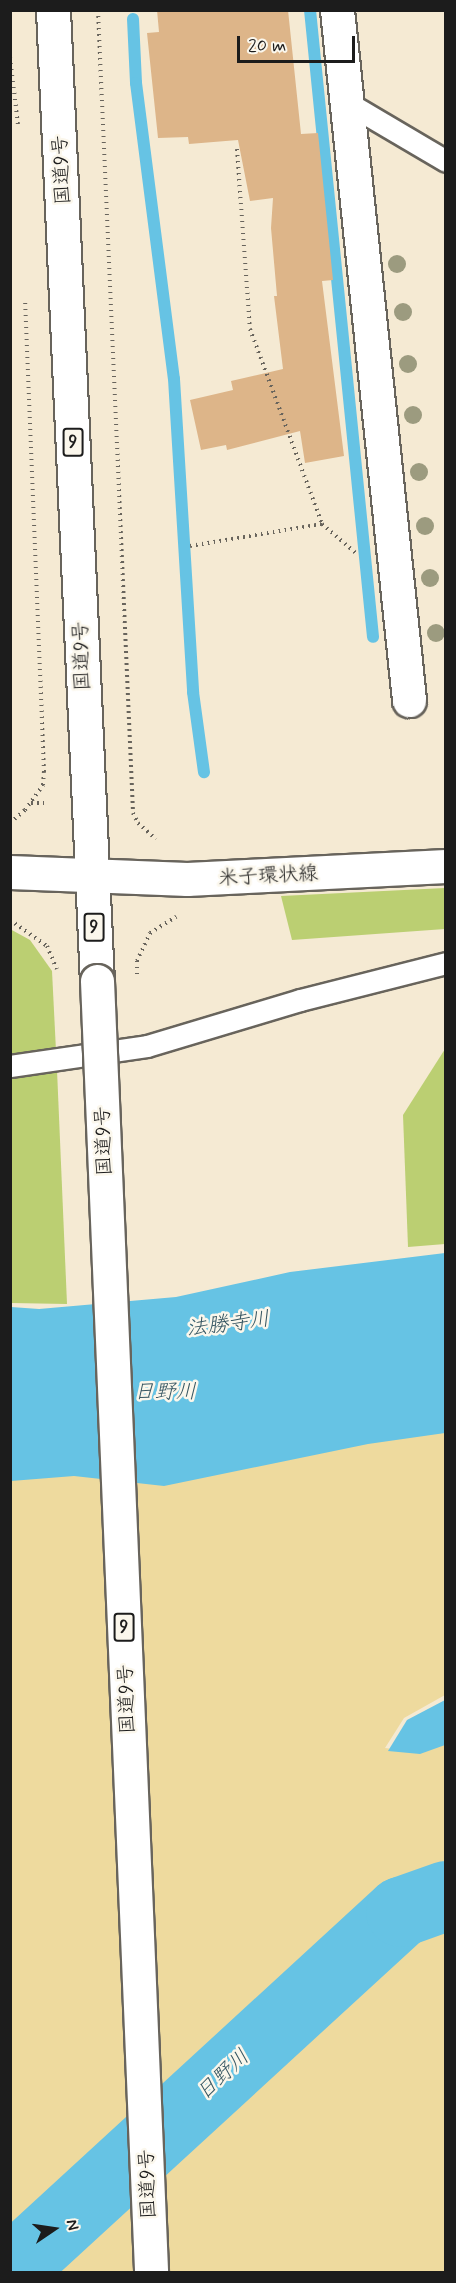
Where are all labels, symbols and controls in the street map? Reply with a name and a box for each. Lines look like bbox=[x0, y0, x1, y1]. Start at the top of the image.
scale bar bbox=[240, 24, 358, 62]
text: 20 m bbox=[248, 34, 286, 58]
street label: 国道9号 bbox=[48, 135, 76, 205]
road number: 9 bbox=[62, 427, 84, 457]
street label: 国道9号 bbox=[69, 621, 95, 691]
street label: 米子環状線 bbox=[217, 861, 319, 891]
road number: 9 bbox=[84, 912, 104, 942]
street label: 国道9号 bbox=[91, 1106, 117, 1176]
water label: 法勝寺川 bbox=[185, 1306, 271, 1342]
water label: 日野川 bbox=[134, 1379, 196, 1405]
road number: 9 bbox=[114, 1612, 134, 1642]
street label: 国道9号 bbox=[114, 1664, 140, 1734]
water label: 日野川 bbox=[191, 2044, 255, 2106]
street label: 国道9号 bbox=[135, 2149, 161, 2219]
north arrow bbox=[24, 2199, 84, 2259]
text: N bbox=[61, 2217, 83, 2232]

